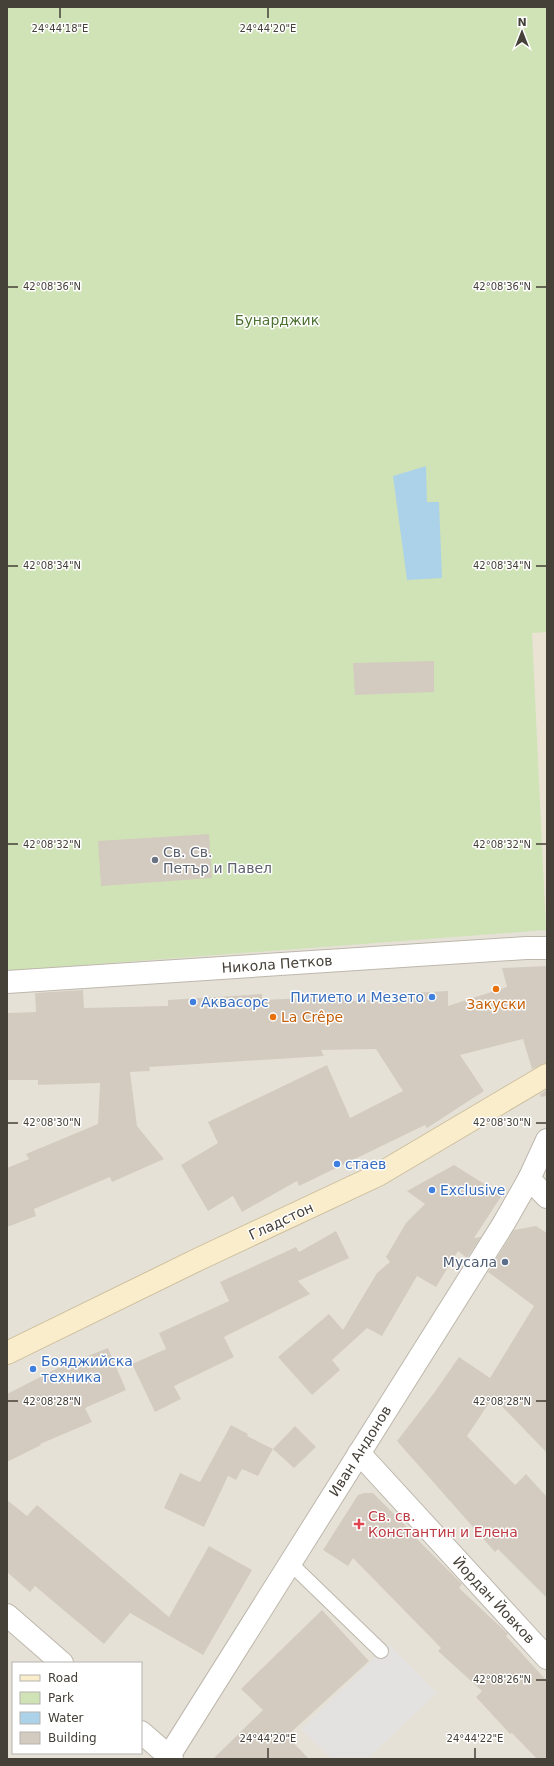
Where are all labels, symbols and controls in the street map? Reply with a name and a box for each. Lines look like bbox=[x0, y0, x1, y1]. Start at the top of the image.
north arrow bbox=[502, 12, 542, 52]
text: N bbox=[517, 16, 527, 29]
text: 24°44'18"E bbox=[32, 23, 88, 34]
text: 24°44'20"E bbox=[240, 23, 296, 34]
text: 42°08'36"N bbox=[23, 281, 81, 292]
text: 42°08'36"N bbox=[473, 281, 531, 292]
park label: Бунарджик bbox=[235, 312, 319, 328]
text: 42°08'34"N bbox=[23, 560, 81, 571]
text: 42°08'34"N bbox=[473, 560, 531, 571]
text: 42°08'32"N bbox=[23, 839, 81, 850]
text: 42°08'32"N bbox=[473, 839, 531, 850]
place label: Св. Св. Петър и Павел bbox=[163, 844, 272, 876]
marker: Св. Св. Петър и Павел bbox=[150, 855, 160, 865]
street label: Никола Петков bbox=[221, 952, 333, 976]
marker: Закуски bbox=[491, 984, 501, 994]
place label: Питието и Мезето bbox=[290, 989, 424, 1005]
marker: Питието и Мезето bbox=[427, 992, 437, 1002]
place label: Аквасорс bbox=[201, 994, 269, 1010]
place label: Закуски bbox=[466, 996, 526, 1012]
marker: Аквасорс bbox=[188, 997, 198, 1007]
place label: La Crêpe bbox=[281, 1009, 343, 1025]
marker: La Crêpe bbox=[268, 1012, 278, 1022]
text: 42°08'30"N bbox=[23, 1117, 81, 1128]
text: 42°08'30"N bbox=[473, 1117, 531, 1128]
place label: стаев bbox=[345, 1156, 386, 1172]
marker: стаев bbox=[332, 1159, 342, 1169]
place label: Exclusive bbox=[440, 1182, 505, 1198]
marker: Exclusive bbox=[427, 1185, 437, 1195]
street label: Гладстон bbox=[246, 1199, 316, 1243]
place label: Мусала bbox=[443, 1254, 497, 1270]
marker: Мусала bbox=[500, 1257, 510, 1267]
place label: Бояджийска техника bbox=[41, 1353, 133, 1385]
marker: Бояджийска техника bbox=[28, 1364, 38, 1374]
text: 42°08'28"N bbox=[23, 1396, 81, 1407]
text: 42°08'28"N bbox=[473, 1396, 531, 1407]
street label: Иван Андонов bbox=[326, 1403, 394, 1499]
place label: Св. св. Константин и Елена bbox=[368, 1508, 518, 1540]
marker: Св. св. Константин и Елена bbox=[353, 1518, 365, 1530]
street label: Йордан Йовков bbox=[450, 1553, 539, 1647]
legend bbox=[12, 1662, 142, 1754]
text: Road bbox=[48, 1671, 78, 1685]
text: 42°08'26"N bbox=[473, 1674, 531, 1685]
text: Park bbox=[48, 1691, 74, 1705]
text: Water bbox=[48, 1711, 84, 1725]
text: Building bbox=[48, 1731, 97, 1745]
text: 24°44'20"E bbox=[240, 1733, 296, 1744]
text: 24°44'22"E bbox=[447, 1733, 503, 1744]

